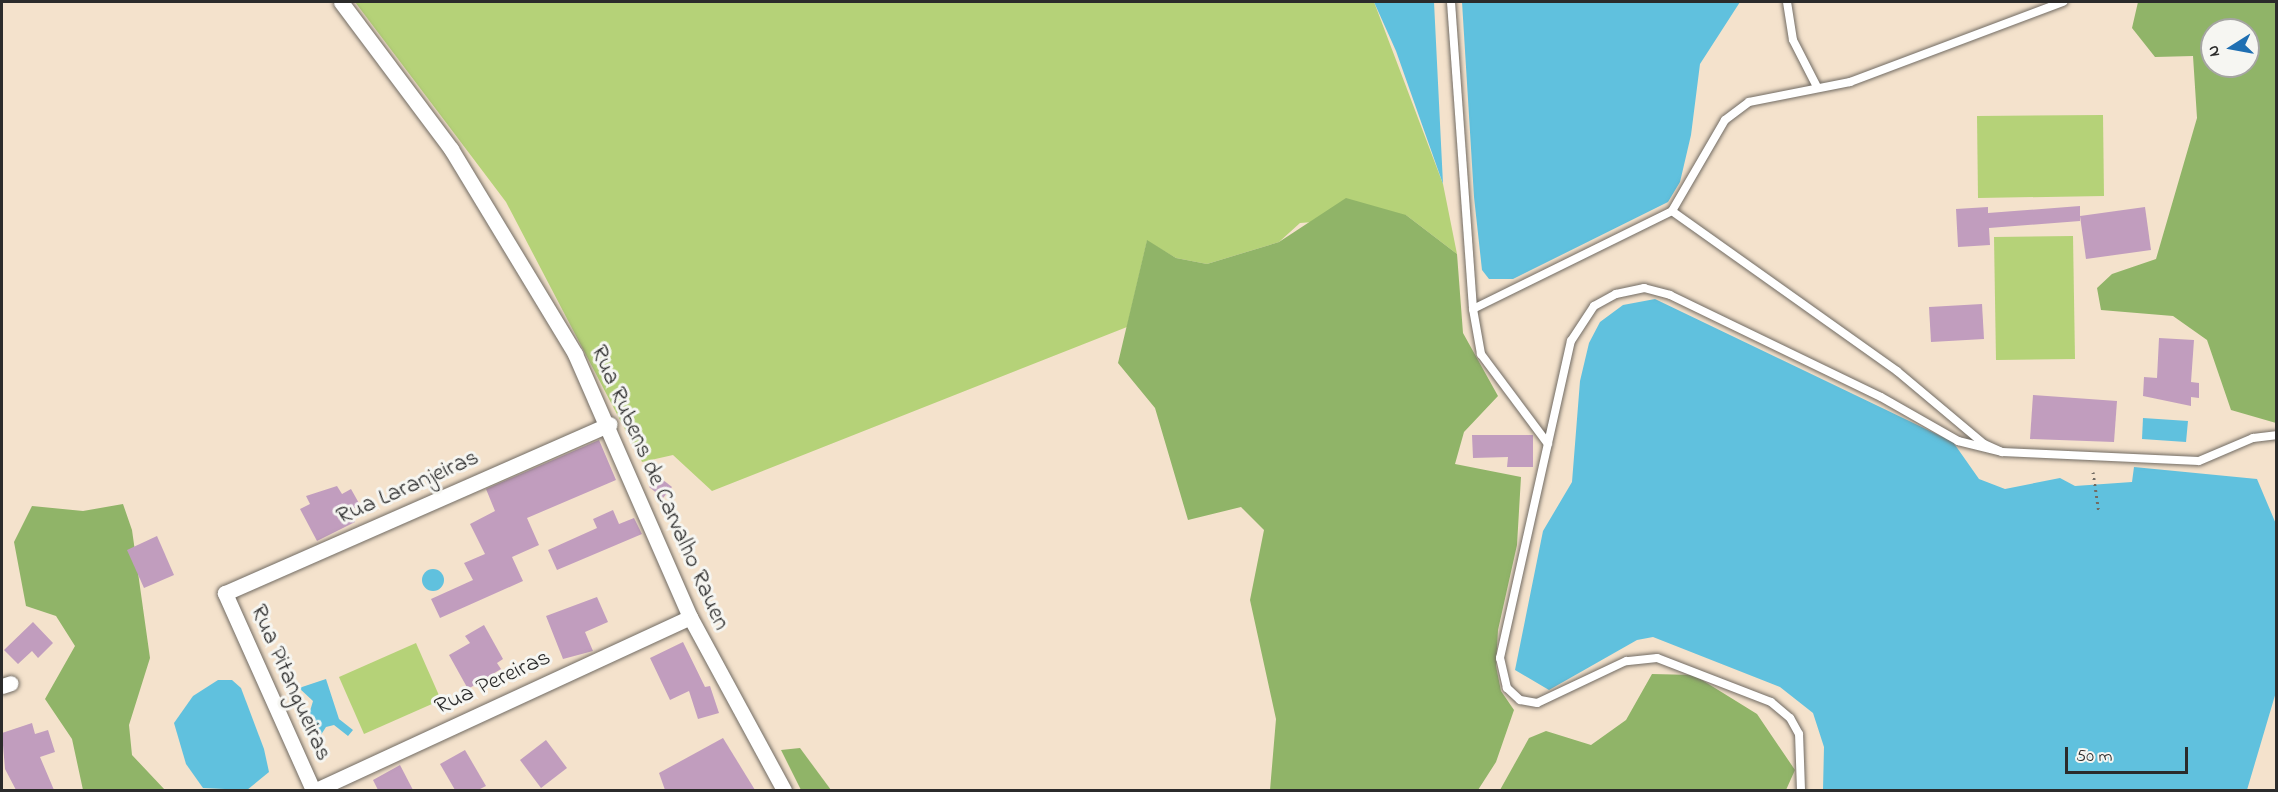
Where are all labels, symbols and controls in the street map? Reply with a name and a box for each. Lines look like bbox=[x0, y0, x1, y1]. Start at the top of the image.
north arrow bbox=[2200, 18, 2260, 78]
text: N bbox=[2201, 43, 2227, 59]
street label: Rua Rubens de Carvalho Rauen bbox=[583, 341, 735, 635]
street label: Rua Laranjeiras bbox=[333, 444, 483, 532]
street label: Rua Pitangueiras bbox=[243, 601, 337, 765]
street label: Rua Pereiras bbox=[431, 644, 555, 722]
scale bar bbox=[2068, 735, 2191, 773]
text: 50 m bbox=[2076, 744, 2113, 770]

